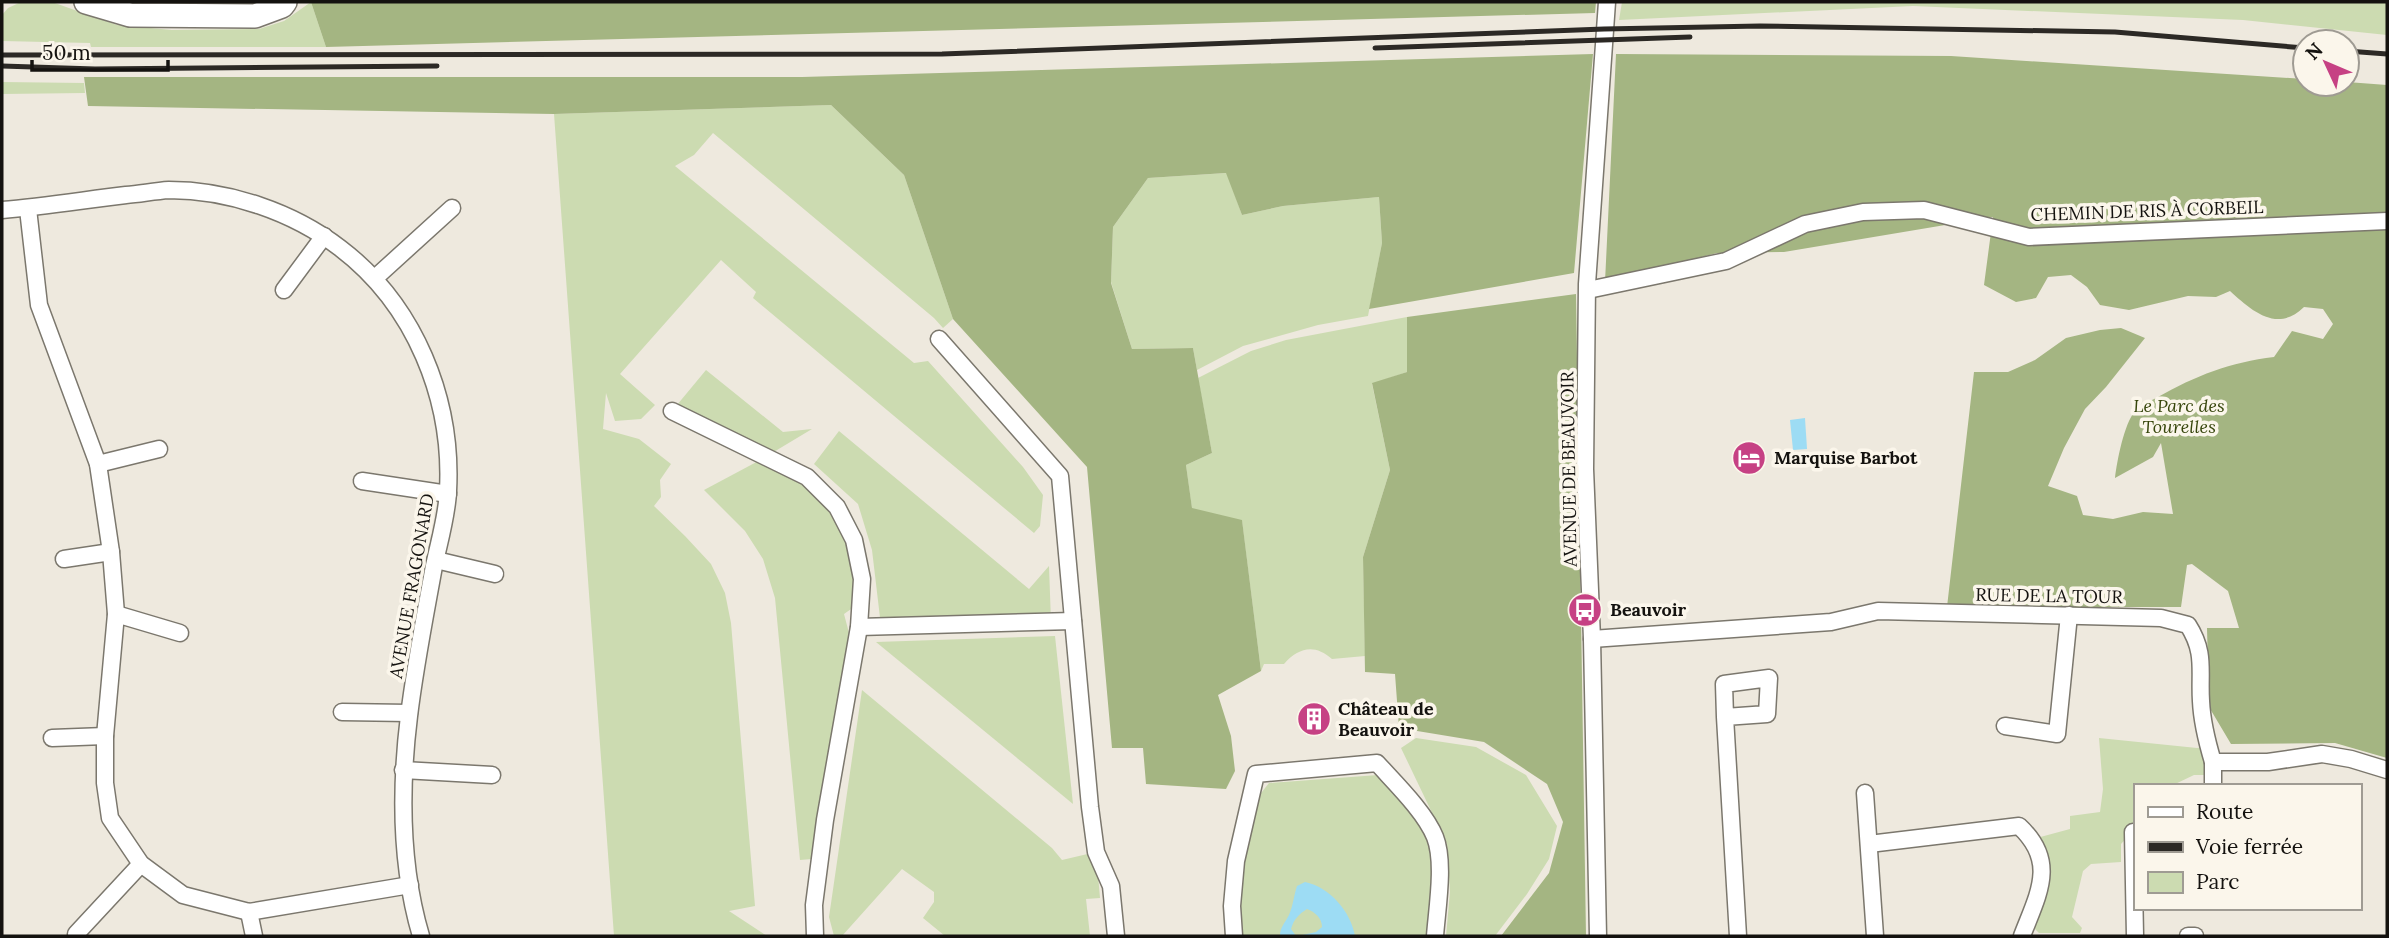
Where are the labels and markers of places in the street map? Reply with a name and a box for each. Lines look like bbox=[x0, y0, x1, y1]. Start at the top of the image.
hotel icon: Marquise Barbot bbox=[1730, 439, 1768, 477]
place label: Marquise Barbot bbox=[1774, 446, 1918, 469]
bus stop icon: Beauvoir bbox=[1566, 591, 1604, 629]
place label: Beauvoir bbox=[1610, 598, 1687, 621]
place label: Château de Beauvoir bbox=[1338, 697, 1434, 741]
building icon: Château de Beauvoir bbox=[1295, 700, 1333, 738]

